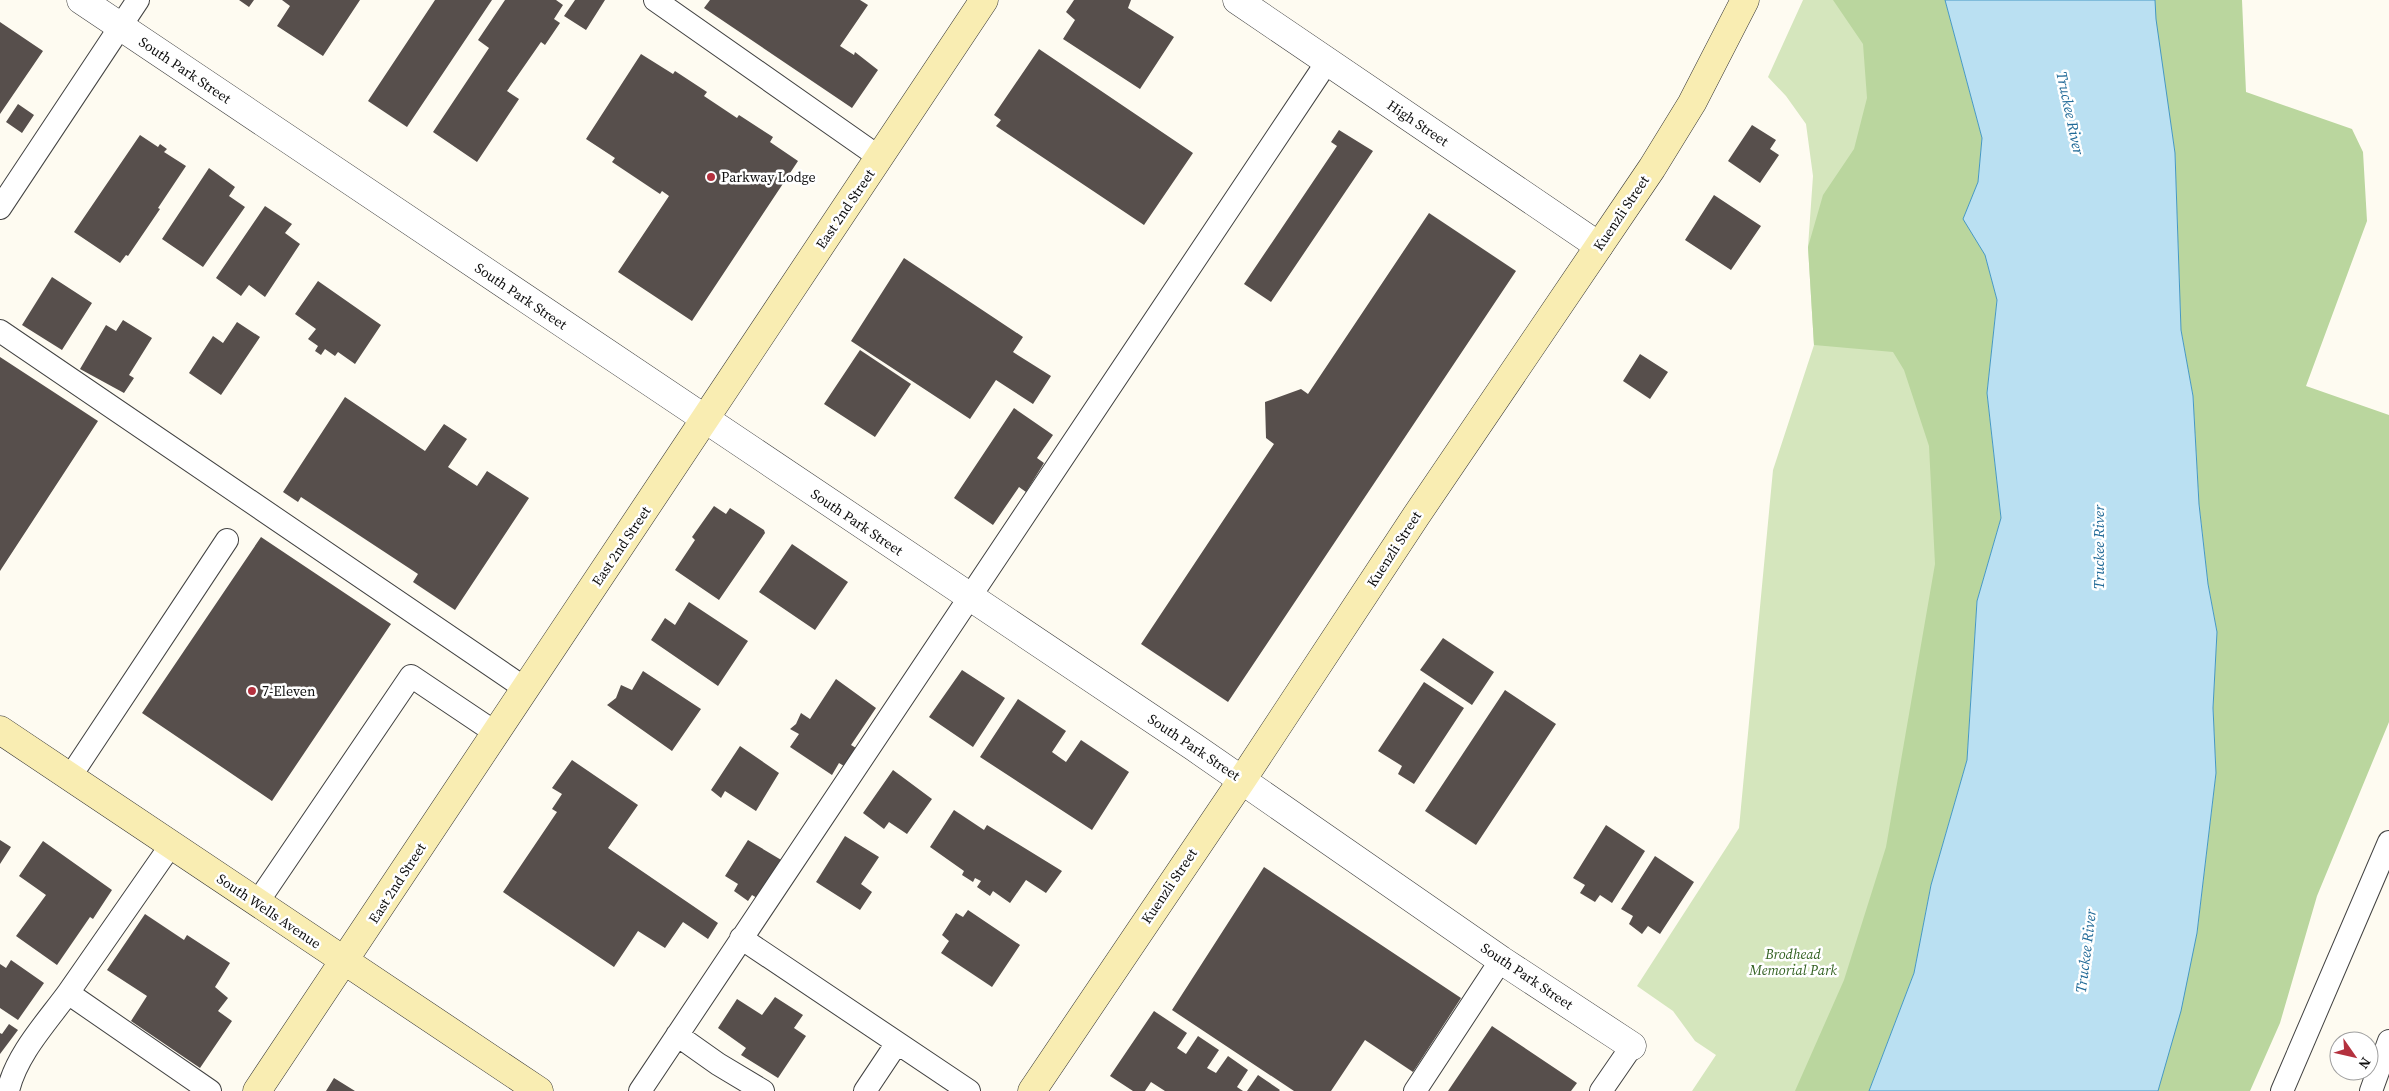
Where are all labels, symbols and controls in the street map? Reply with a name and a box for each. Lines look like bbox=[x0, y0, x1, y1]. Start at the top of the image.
street label: South Park Street bbox=[135, 32, 235, 109]
water label: Truckee River bbox=[2051, 69, 2090, 157]
street label: High Street bbox=[1383, 95, 1453, 151]
street label: East 2nd Street bbox=[811, 165, 879, 253]
place label: Parkway Lodge bbox=[721, 167, 816, 187]
marker: Parkway Lodge bbox=[705, 171, 717, 183]
street label: Kuenzli Street bbox=[1588, 171, 1654, 255]
street label: South Park Street bbox=[471, 258, 571, 335]
street label: South Park Street bbox=[807, 484, 907, 561]
street label: East 2nd Street bbox=[587, 502, 655, 590]
water label: Truckee River bbox=[2088, 504, 2109, 589]
street label: Kuenzli Street bbox=[1362, 507, 1426, 591]
place label: 7-Eleven bbox=[262, 681, 316, 701]
marker: 7-Eleven bbox=[246, 685, 258, 697]
street label: South Park Street bbox=[1144, 709, 1244, 786]
street label: East 2nd Street bbox=[363, 838, 431, 927]
street label: Kuenzli Street bbox=[1136, 844, 1202, 928]
street label: South Wells Avenue bbox=[213, 869, 325, 953]
water label: Truckee River bbox=[2070, 907, 2101, 994]
street label: South Park Street bbox=[1477, 938, 1577, 1015]
park label: Brodhead Memorial Park bbox=[1748, 944, 1837, 980]
north arrow bbox=[2329, 1031, 2379, 1081]
text: N bbox=[2354, 1053, 2376, 1073]

